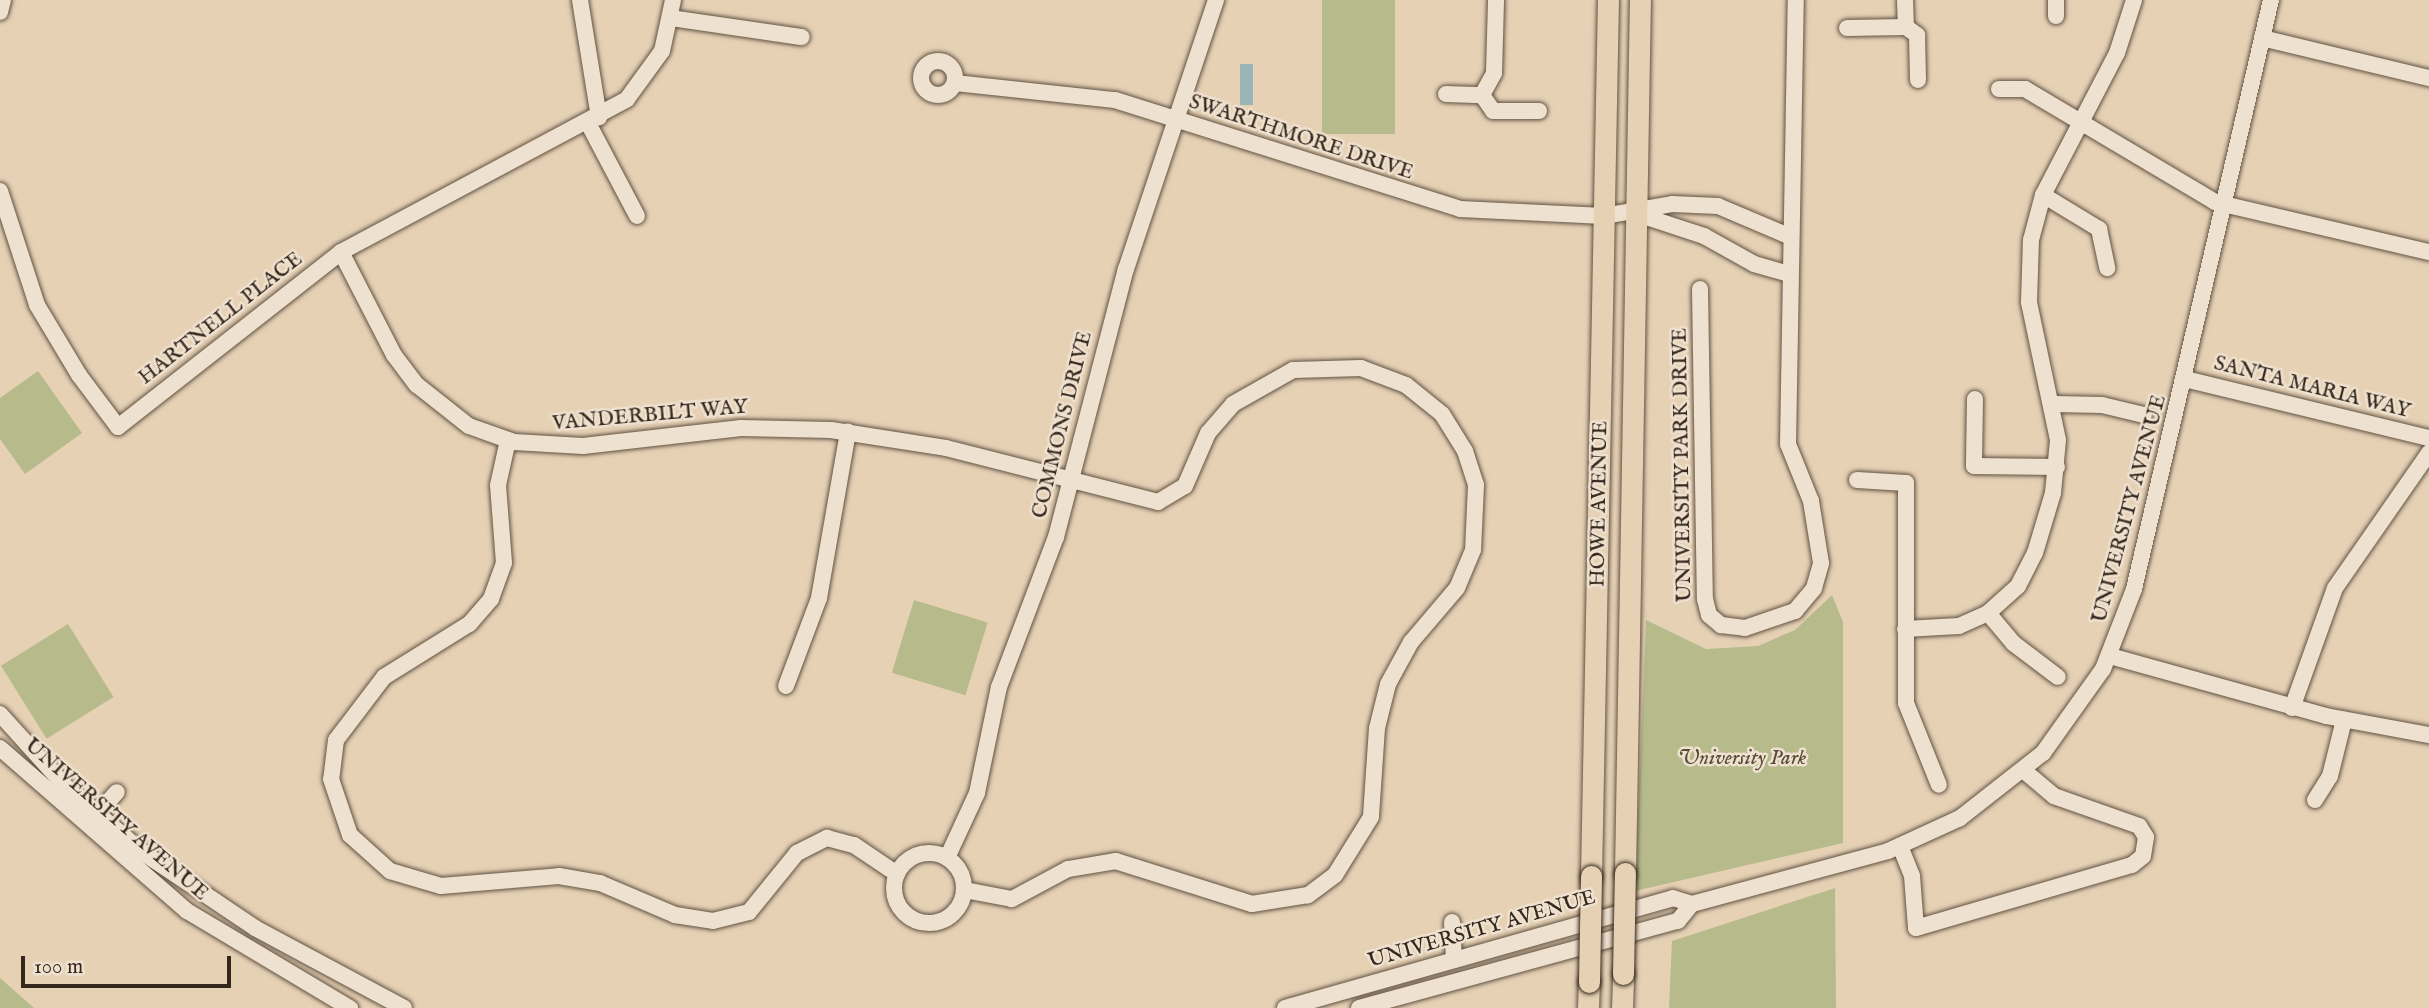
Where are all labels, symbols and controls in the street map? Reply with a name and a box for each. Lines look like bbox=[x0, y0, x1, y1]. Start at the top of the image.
street label: SWARTHMORE DRIVE bbox=[1186, 90, 1416, 186]
street label: HARTNELL PLACE bbox=[134, 247, 308, 391]
street label: UNIVERSITY PARK DRIVE bbox=[1668, 328, 1698, 602]
street label: COMMONS DRIVE bbox=[1028, 329, 1098, 521]
street label: SANTA MARIA WAY bbox=[2211, 351, 2413, 425]
street label: UNIVERSITY AVENUE bbox=[2087, 392, 2173, 626]
street label: VANDERBILT WAY bbox=[551, 395, 749, 437]
street label: HOWE AVENUE bbox=[1586, 421, 1614, 587]
street label: UNIVERSITY AVENUE bbox=[19, 733, 213, 907]
park label: University Park bbox=[1678, 746, 1806, 772]
street label: UNIVERSITY AVENUE bbox=[1366, 885, 1598, 975]
scale bar bbox=[24, 942, 234, 986]
text: 100 m bbox=[34, 954, 83, 981]

